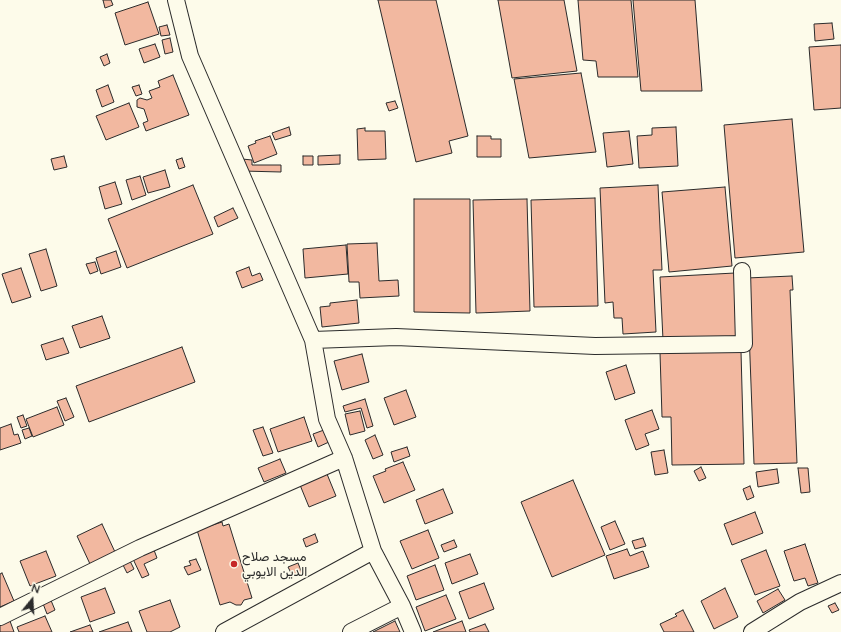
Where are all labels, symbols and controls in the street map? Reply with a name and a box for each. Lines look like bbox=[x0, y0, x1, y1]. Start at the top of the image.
place label: مسجد صلاح الدين الايوبي bbox=[242, 549, 307, 580]
marker: مسجد صلاح الدين الايوبي bbox=[229, 559, 239, 569]
north arrow bbox=[12, 580, 52, 620]
text: N bbox=[30, 581, 42, 596]

